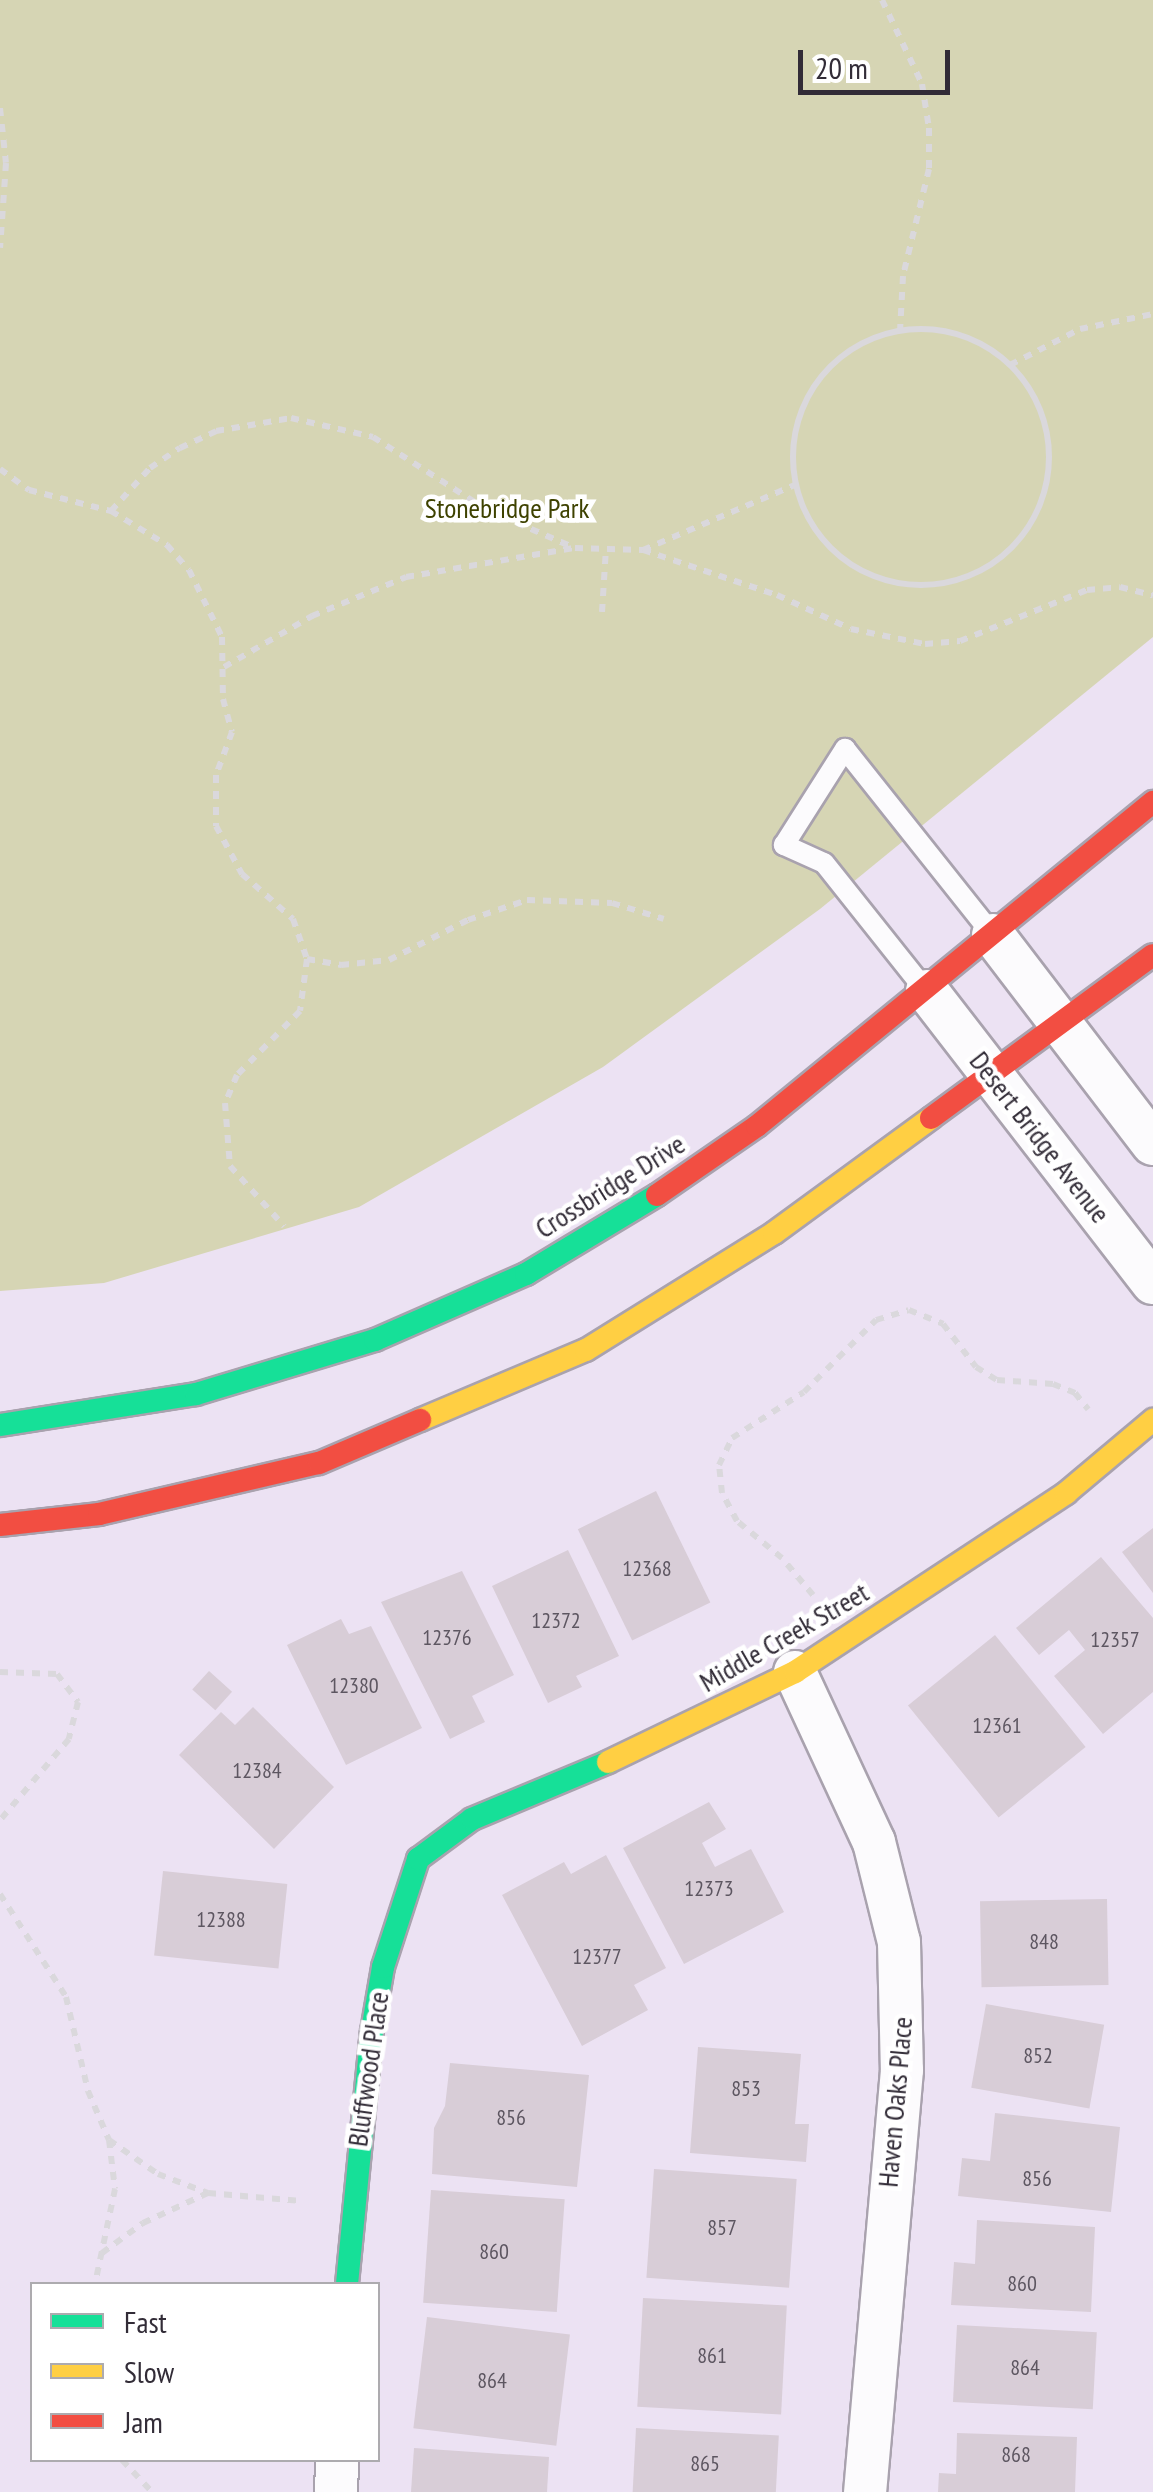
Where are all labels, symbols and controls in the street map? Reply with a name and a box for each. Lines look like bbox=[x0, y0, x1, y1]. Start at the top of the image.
scale bar bbox=[803, 30, 956, 92]
text: 20 m bbox=[815, 48, 868, 87]
park label: Stonebridge Park bbox=[425, 491, 589, 525]
street label: Desert Bridge Avenue bbox=[963, 1044, 1117, 1230]
street label: Crossbridge Drive bbox=[529, 1127, 691, 1245]
house number: 12368 bbox=[622, 1556, 672, 1582]
street label: Middle Creek Street bbox=[693, 1575, 875, 1699]
house number: 12372 bbox=[531, 1608, 581, 1634]
house number: 12376 bbox=[422, 1625, 472, 1651]
house number: 12357 bbox=[1090, 1627, 1140, 1653]
house number: 12380 bbox=[329, 1673, 379, 1699]
house number: 12361 bbox=[972, 1713, 1022, 1739]
house number: 12384 bbox=[232, 1758, 282, 1784]
house number: 12373 bbox=[684, 1876, 734, 1902]
house number: 12388 bbox=[196, 1907, 246, 1933]
house number: 848 bbox=[1029, 1929, 1059, 1955]
house number: 12377 bbox=[572, 1944, 622, 1970]
street label: Bluffwood Place bbox=[340, 1989, 396, 2149]
street label: Haven Oaks Place bbox=[871, 2015, 919, 2189]
house number: 852 bbox=[1023, 2043, 1053, 2069]
house number: 853 bbox=[731, 2076, 761, 2102]
house number: 856 bbox=[496, 2105, 526, 2131]
house number: 856 bbox=[1022, 2166, 1052, 2192]
house number: 857 bbox=[707, 2215, 737, 2241]
house number: 860 bbox=[479, 2239, 509, 2265]
house number: 860 bbox=[1007, 2271, 1037, 2297]
legend bbox=[30, 2282, 380, 2462]
text: Fast bbox=[124, 2302, 167, 2341]
house number: 861 bbox=[697, 2343, 727, 2369]
text: Slow bbox=[124, 2352, 174, 2391]
house number: 864 bbox=[1010, 2355, 1040, 2381]
house number: 864 bbox=[477, 2368, 507, 2394]
text: Jam bbox=[124, 2402, 163, 2441]
house number: 868 bbox=[1001, 2442, 1031, 2468]
house number: 865 bbox=[690, 2451, 720, 2477]

